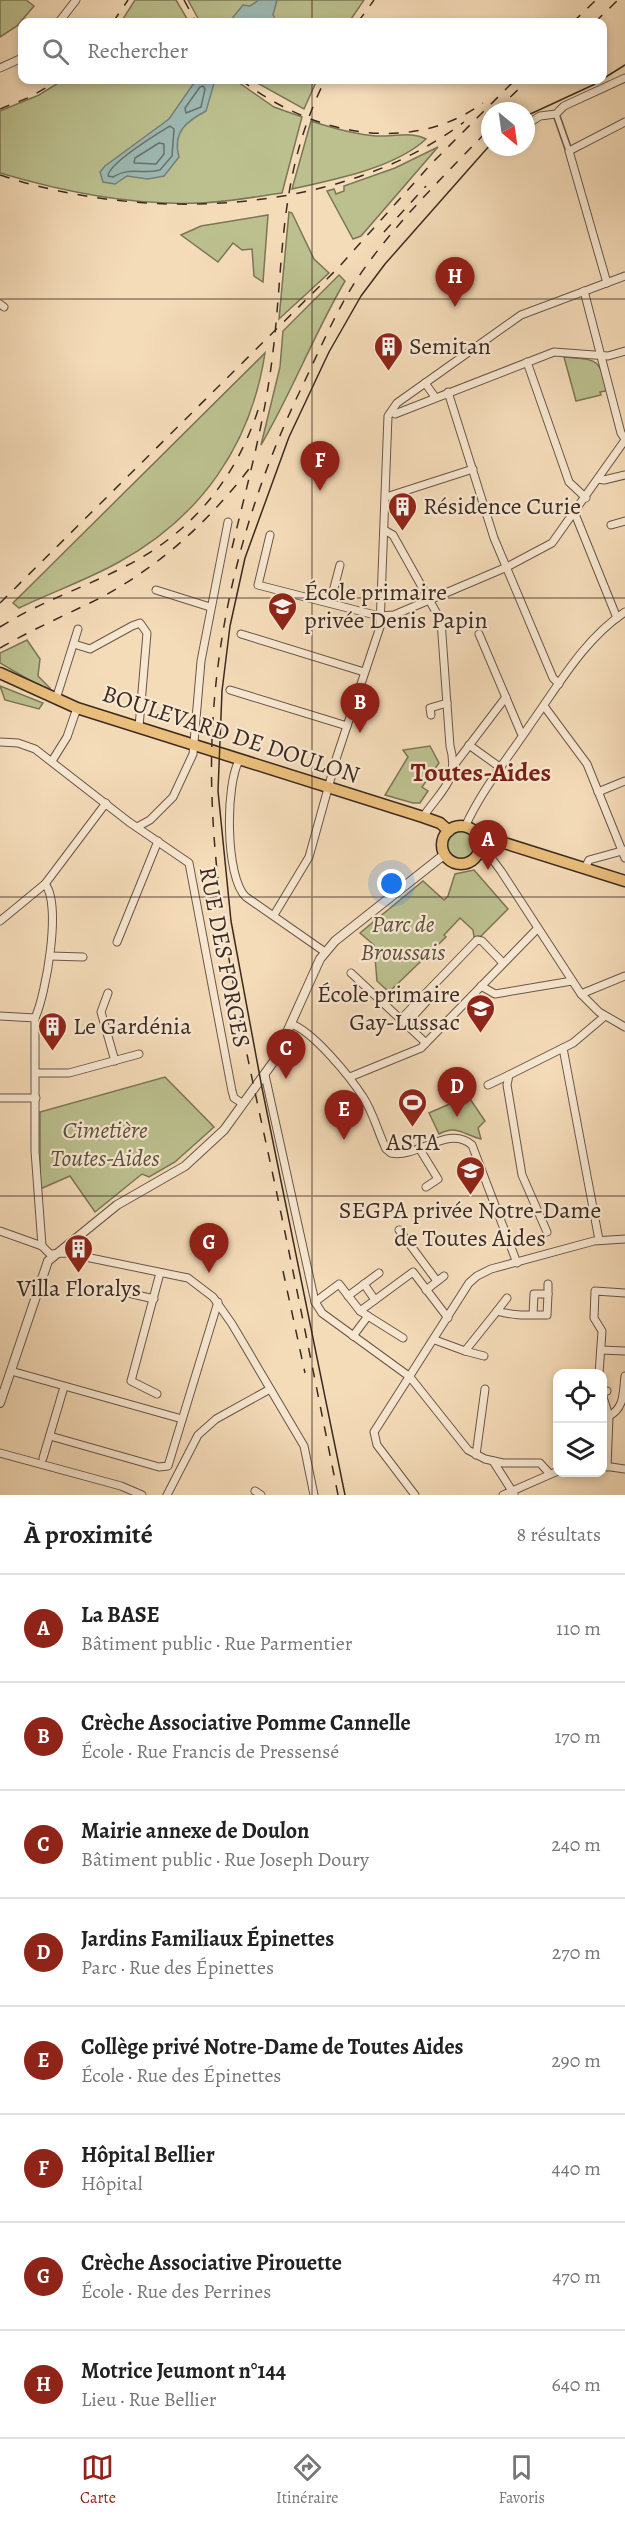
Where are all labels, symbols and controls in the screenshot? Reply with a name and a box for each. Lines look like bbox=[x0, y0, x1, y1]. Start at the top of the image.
search box bbox=[18, 18, 607, 84]
icon: search bbox=[39, 35, 72, 68]
text: Rechercher bbox=[87, 36, 188, 66]
north arrow bbox=[481, 102, 535, 156]
pin: H bbox=[436, 258, 474, 307]
building icon: Semitan bbox=[372, 330, 404, 372]
place label: Semitan bbox=[409, 330, 491, 362]
pin: F bbox=[300, 442, 340, 491]
building icon: Résidence Curie bbox=[386, 490, 418, 532]
place label: Résidence Curie bbox=[423, 490, 581, 522]
place label: École primaire privée Denis Papin bbox=[304, 576, 488, 636]
school or university icon: École primaire privée Denis Papin bbox=[267, 590, 299, 632]
street label: BOULEVARD DE DOULON bbox=[99, 679, 363, 789]
pin: B bbox=[340, 684, 380, 733]
district label: Toutes-Aides bbox=[411, 755, 551, 790]
pin: A bbox=[468, 820, 508, 870]
street label: RUE DES FORGES bbox=[192, 864, 258, 1050]
your location bbox=[377, 869, 406, 898]
park label: Parc de Broussais bbox=[361, 908, 445, 968]
place label: École primaire Gay-Lussac bbox=[317, 978, 460, 1038]
school or university icon: École primaire Gay-Lussac bbox=[465, 992, 497, 1034]
building icon: Le Gardénia bbox=[36, 1010, 68, 1052]
place label: Le Gardénia bbox=[73, 1010, 192, 1042]
pin: C bbox=[266, 1030, 306, 1079]
pin: D bbox=[438, 1068, 476, 1117]
sports icon: ASTA bbox=[397, 1086, 429, 1128]
pin: E bbox=[324, 1090, 364, 1140]
park label: Cimetière Toutes-Aides bbox=[50, 1114, 160, 1174]
place label: ASTA bbox=[385, 1126, 441, 1158]
school or university icon: SEGPA privée Notre-Dame de Toutes Aides bbox=[454, 1154, 486, 1196]
place label: SEGPA privée Notre-Dame de Toutes Aides bbox=[339, 1194, 601, 1254]
pin: G bbox=[190, 1224, 228, 1273]
building icon: Villa Floralys bbox=[63, 1232, 95, 1274]
place label: Villa Floralys bbox=[16, 1272, 141, 1304]
map controls bbox=[553, 1369, 607, 1477]
button: locate bbox=[553, 1369, 607, 1423]
button: layers bbox=[553, 1423, 607, 1477]
text: À proximité bbox=[24, 1517, 153, 1552]
text: 8 résultats bbox=[517, 1521, 601, 1548]
text: La BASE bbox=[81, 1600, 160, 1630]
text: A bbox=[37, 1615, 50, 1642]
text: 110 m bbox=[556, 1615, 601, 1642]
text: Bâtiment public · Rue Parmentier bbox=[81, 1630, 352, 1657]
text: Crèche Associative Pomme Cannelle bbox=[81, 1708, 411, 1738]
text: B bbox=[37, 1723, 50, 1750]
text: 170 m bbox=[555, 1723, 601, 1750]
text: École · Rue Francis de Pressensé bbox=[81, 1738, 339, 1765]
text: Mairie annexe de Doulon bbox=[81, 1816, 309, 1846]
text: C bbox=[37, 1831, 50, 1858]
text: 240 m bbox=[551, 1831, 601, 1858]
text: Bâtiment public · Rue Joseph Doury bbox=[81, 1846, 369, 1873]
text: Jardins Familiaux Épinettes bbox=[81, 1924, 334, 1954]
text: D bbox=[37, 1939, 50, 1966]
text: 270 m bbox=[552, 1939, 601, 1966]
text: Parc · Rue des Épinettes bbox=[81, 1954, 274, 1981]
text: Collège privé Notre-Dame de Toutes Aides bbox=[81, 2032, 464, 2062]
text: E bbox=[38, 2047, 49, 2074]
text: 290 m bbox=[551, 2047, 601, 2074]
text: École · Rue des Épinettes bbox=[81, 2062, 281, 2089]
text: Hôpital Bellier bbox=[81, 2140, 215, 2170]
text: F bbox=[38, 2155, 49, 2182]
text: 440 m bbox=[552, 2155, 601, 2182]
text: Hôpital bbox=[81, 2170, 143, 2197]
text: Crèche Associative Pirouette bbox=[81, 2248, 342, 2278]
text: G bbox=[37, 2263, 50, 2290]
text: 470 m bbox=[552, 2263, 601, 2290]
text: École · Rue des Perrines bbox=[81, 2278, 271, 2305]
text: Motrice Jeumont n°144 bbox=[81, 2356, 286, 2386]
text: H bbox=[36, 2371, 51, 2398]
text: 640 m bbox=[551, 2371, 601, 2398]
text: Lieu · Rue Bellier bbox=[81, 2386, 217, 2413]
tab: Carte bbox=[80, 2451, 116, 2509]
tab: Itinéraire bbox=[276, 2451, 339, 2509]
tab: Favoris bbox=[498, 2451, 545, 2509]

